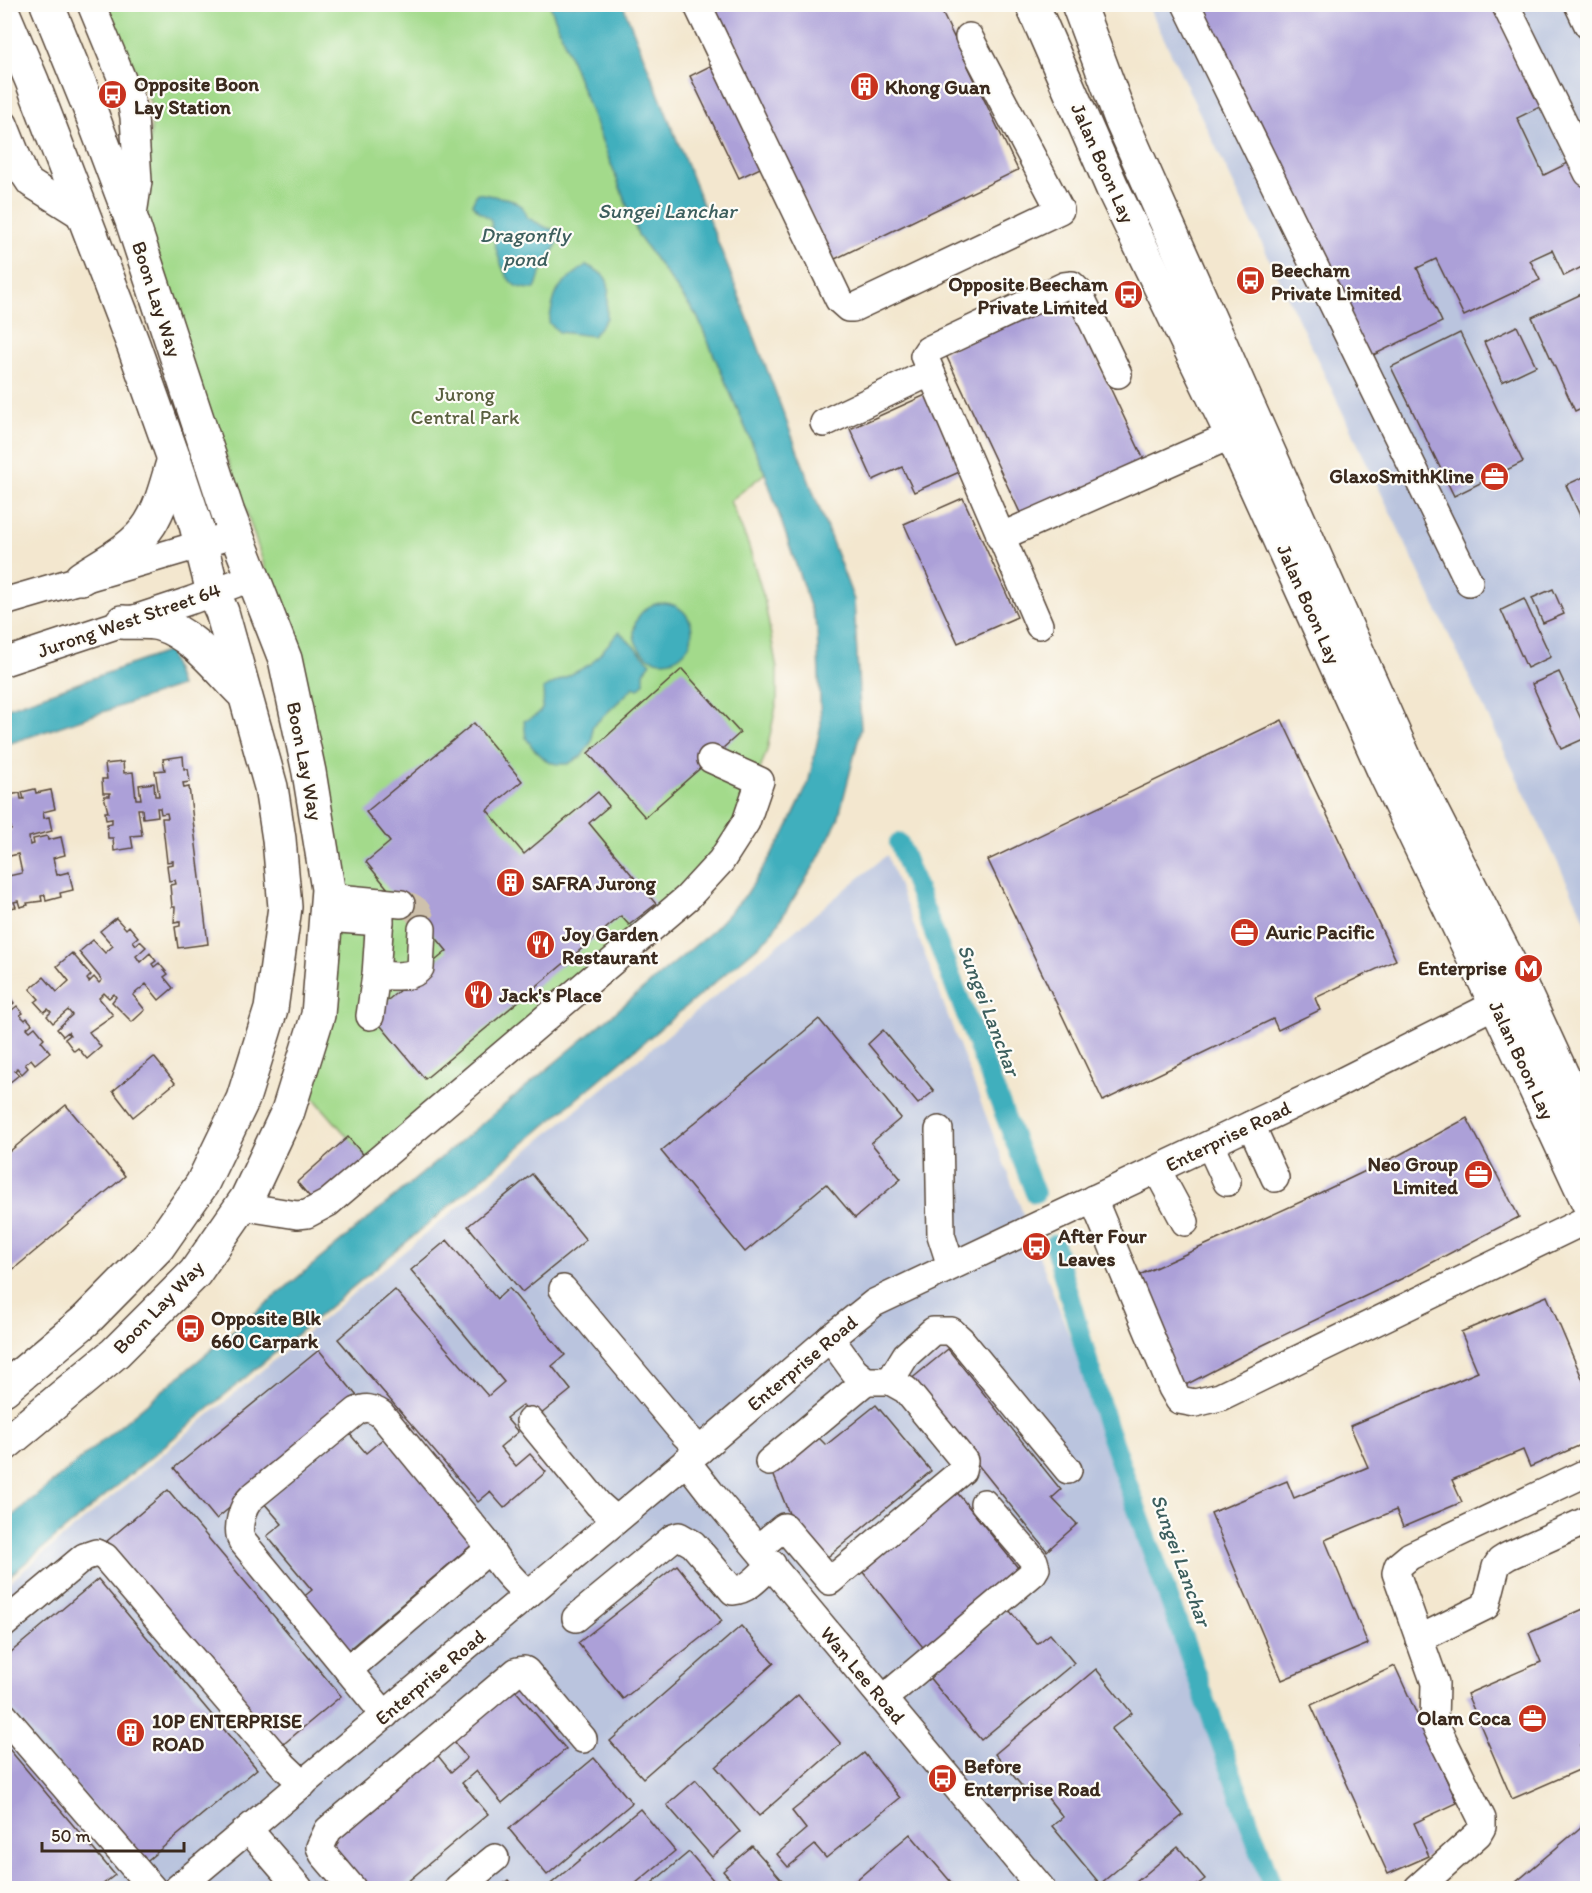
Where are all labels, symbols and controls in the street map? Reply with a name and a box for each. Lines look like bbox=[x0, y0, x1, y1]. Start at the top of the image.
building icon: Khong Guan bbox=[848, 71, 880, 103]
place label: Opposite Boon Lay Station bbox=[134, 72, 259, 120]
place label: Khong Guan bbox=[885, 75, 991, 100]
bus stop icon: Opposite Boon Lay Station bbox=[97, 79, 129, 111]
street label: Jalan Boon Lay bbox=[1066, 99, 1140, 227]
water label: Sungei Lanchar bbox=[598, 198, 739, 223]
water label: Dragonfly pond bbox=[480, 222, 572, 271]
street label: Boon Lay Way bbox=[127, 238, 187, 360]
place label: Beecham Private Limited bbox=[1271, 258, 1402, 305]
bus stop icon: Beecham Private Limited bbox=[1234, 265, 1266, 297]
place label: Opposite Beecham Private Limited bbox=[948, 272, 1108, 319]
bus stop icon: Opposite Beecham Private Limited bbox=[1113, 279, 1145, 311]
park label: Jurong Central Park bbox=[411, 382, 520, 429]
office icon: GlaxoSmithKline bbox=[1479, 460, 1511, 492]
place label: GlaxoSmithKline bbox=[1329, 464, 1474, 488]
street label: Jalan Boon Lay bbox=[1272, 540, 1346, 668]
street label: Jurong West Street 64 bbox=[34, 577, 224, 663]
street label: Boon Lay Way bbox=[282, 700, 328, 823]
building icon: SAFRA Jurong bbox=[495, 867, 527, 899]
place label: SAFRA Jurong bbox=[532, 871, 656, 896]
office icon: Auric Pacific bbox=[1229, 916, 1261, 948]
place label: Auric Pacific bbox=[1265, 920, 1375, 944]
place label: Joy Garden Restaurant bbox=[561, 922, 659, 969]
restaurant icon: Joy Garden Restaurant bbox=[525, 929, 557, 961]
water label: Sungei Lanchar bbox=[953, 941, 1027, 1082]
metro station icon: Enterprise bbox=[1512, 952, 1544, 984]
place label: Enterprise bbox=[1418, 956, 1507, 981]
restaurant icon: Jack's Place bbox=[462, 979, 494, 1011]
place label: Jack's Place bbox=[498, 983, 602, 1007]
street label: Jalan Boon Lay bbox=[1484, 997, 1560, 1124]
street label: Enterprise Road bbox=[1161, 1095, 1295, 1177]
place label: Neo Group Limited bbox=[1367, 1152, 1458, 1199]
office icon: Neo Group Limited bbox=[1463, 1159, 1495, 1191]
place label: After Four Leaves bbox=[1057, 1224, 1147, 1271]
bus stop icon: After Four Leaves bbox=[1021, 1231, 1053, 1263]
street label: Boon Lay Way bbox=[108, 1255, 209, 1359]
place label: Opposite Blk 660 Carpark bbox=[211, 1306, 322, 1354]
street label: Enterprise Road bbox=[742, 1310, 862, 1416]
bus stop icon: Opposite Blk 660 Carpark bbox=[174, 1313, 206, 1345]
water label: Sungei Lanchar bbox=[1146, 1490, 1218, 1632]
street label: Wan Lee Road bbox=[815, 1621, 911, 1729]
street label: Enterprise Road bbox=[370, 1624, 490, 1730]
office icon: Olam Coca bbox=[1516, 1702, 1548, 1734]
place label: Olam Coca bbox=[1417, 1706, 1512, 1730]
place label: 10P ENTERPRISE ROAD bbox=[152, 1709, 302, 1756]
building icon: 10P ENTERPRISE ROAD bbox=[115, 1717, 147, 1749]
place label: Before Enterprise Road bbox=[964, 1754, 1102, 1802]
bus stop icon: Before Enterprise Road bbox=[927, 1762, 959, 1794]
scale bar bbox=[42, 1815, 184, 1853]
text: 50 m bbox=[51, 1825, 91, 1847]

